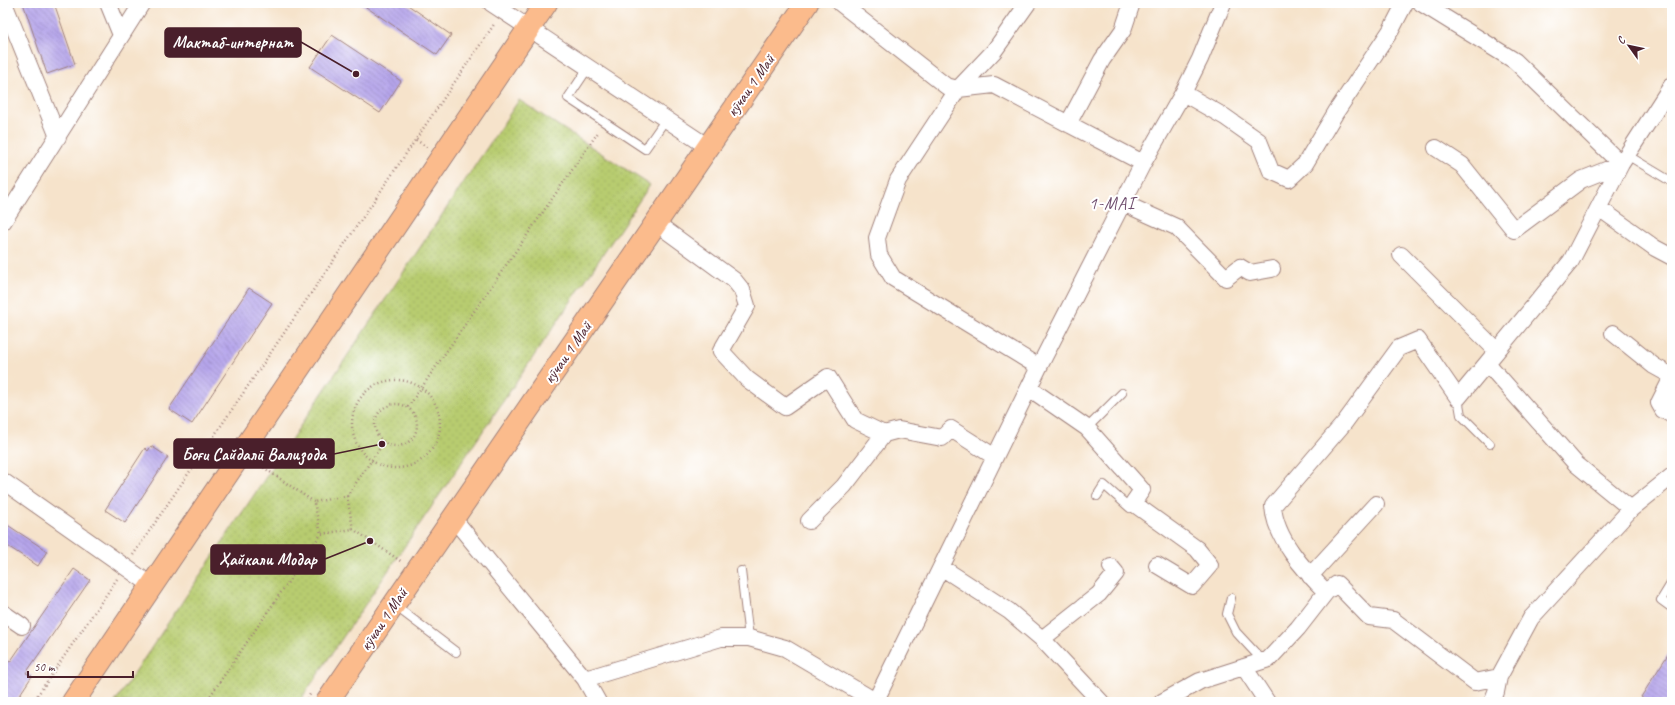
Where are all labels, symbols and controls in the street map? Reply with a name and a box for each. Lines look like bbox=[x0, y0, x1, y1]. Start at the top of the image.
north arrow bbox=[1609, 26, 1649, 66]
callout: Мактаб-интернат bbox=[165, 28, 301, 57]
text: Мактаб-интернат bbox=[173, 32, 294, 53]
text: С bbox=[1613, 33, 1629, 47]
street label: кӯчаи 1 Май bbox=[722, 50, 780, 121]
district label: 1-MAI bbox=[1089, 193, 1138, 214]
street label: кӯчаи 1 Май bbox=[539, 317, 597, 388]
callout: Боғи Сайдалӣ Вализода bbox=[174, 439, 334, 468]
text: Боғи Сайдалӣ Вализода bbox=[182, 444, 327, 466]
callout: Ҳайкали Модар bbox=[211, 545, 325, 574]
text: Ҳайкали Модар bbox=[219, 549, 318, 570]
street label: кӯчаи 1 Май bbox=[356, 583, 413, 655]
scale bar bbox=[28, 653, 133, 679]
text: 50 m bbox=[34, 659, 56, 675]

